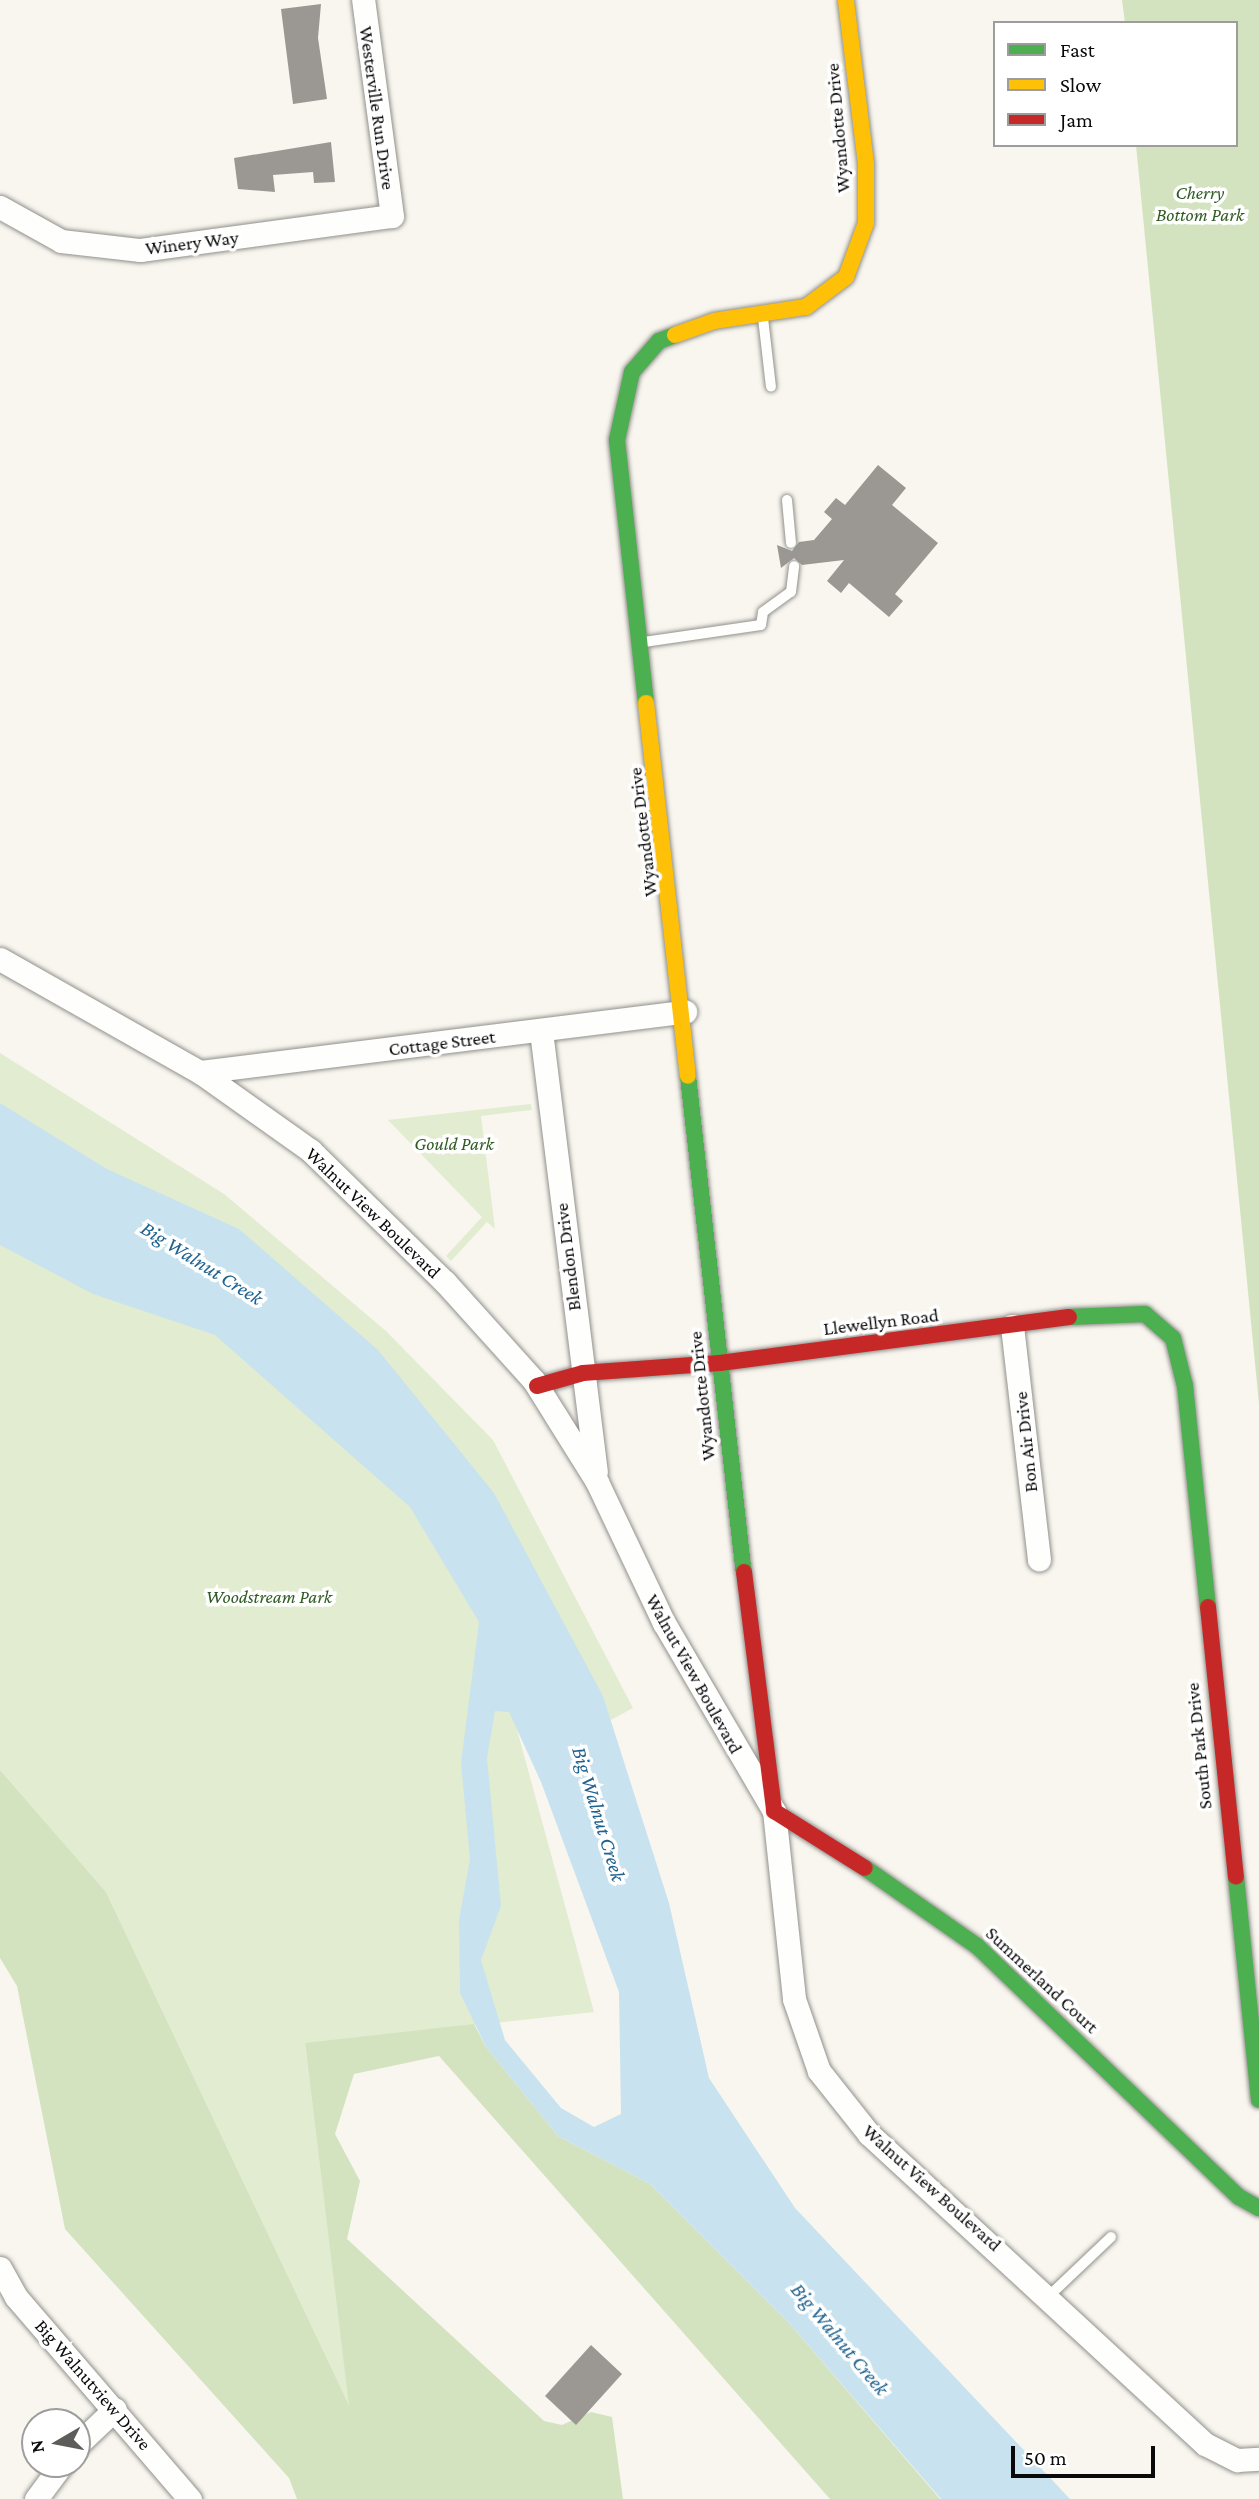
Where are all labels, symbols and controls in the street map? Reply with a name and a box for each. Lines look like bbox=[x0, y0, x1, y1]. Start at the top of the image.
legend bbox=[993, 21, 1238, 147]
street label: Westerville Run Drive bbox=[354, 25, 400, 191]
text: Fast bbox=[1060, 38, 1095, 62]
street label: Wyandotte Drive bbox=[821, 62, 855, 194]
text: Slow bbox=[1060, 73, 1101, 97]
text: Jam bbox=[1060, 108, 1093, 132]
park label: Cherry Bottom Park bbox=[1156, 182, 1244, 226]
street label: Winery Way bbox=[144, 226, 240, 260]
street label: Wyandotte Drive bbox=[624, 766, 662, 898]
street label: Cottage Street bbox=[387, 1025, 497, 1061]
park label: Gould Park bbox=[414, 1133, 494, 1155]
street label: Walnut View Boulevard bbox=[301, 1143, 445, 1283]
street label: Blendon Drive bbox=[550, 1202, 586, 1312]
water label: Big Walnut Creek bbox=[136, 1215, 268, 1311]
street label: Llewellyn Road bbox=[822, 1304, 940, 1340]
street label: Wyandotte Drive bbox=[684, 1330, 720, 1462]
street label: Bon Air Drive bbox=[1009, 1391, 1043, 1493]
park label: Woodstream Park bbox=[206, 1586, 332, 1608]
street label: Walnut View Boulevard bbox=[641, 1590, 747, 1758]
street label: South Park Drive bbox=[1181, 1682, 1217, 1810]
water label: Big Walnut Creek bbox=[567, 1744, 631, 1884]
street label: Summerland Court bbox=[981, 1922, 1103, 2038]
street label: Walnut View Boulevard bbox=[858, 2120, 1006, 2256]
water label: Big Walnut Creek bbox=[786, 2278, 894, 2400]
street label: Big Walnutview Drive bbox=[30, 2315, 156, 2455]
north arrow bbox=[21, 2408, 91, 2478]
scale bar bbox=[1014, 2432, 1158, 2476]
text: N bbox=[25, 2438, 48, 2455]
text: 50 m bbox=[1024, 2446, 1067, 2470]

